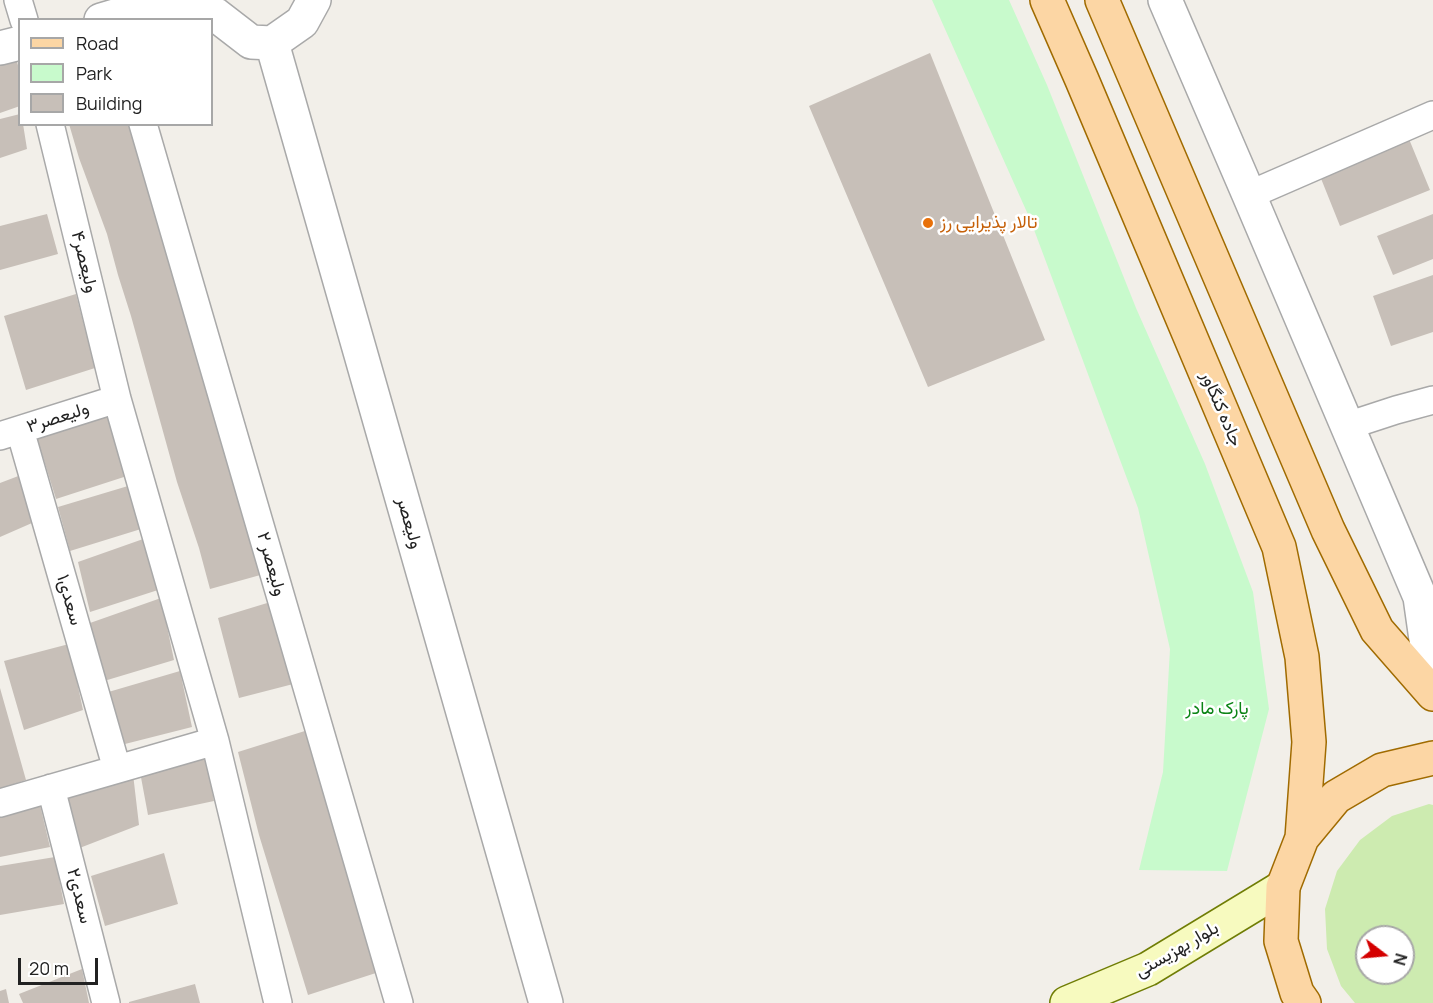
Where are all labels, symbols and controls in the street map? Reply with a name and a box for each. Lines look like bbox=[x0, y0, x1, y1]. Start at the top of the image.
legend bbox=[18, 18, 213, 126]
text: Road bbox=[76, 31, 119, 55]
text: Park bbox=[76, 61, 112, 85]
text: Building bbox=[76, 91, 142, 115]
place label: تالار پذیرایی رز bbox=[940, 212, 1037, 234]
marker: تالار پذیرایی رز bbox=[921, 216, 935, 230]
street label: ولیعصر۴ bbox=[66, 229, 102, 295]
street label: جاده کنگاور bbox=[1196, 368, 1246, 450]
street label: ولیعصر۳ bbox=[24, 398, 92, 438]
street label: ولیعصر bbox=[391, 495, 427, 551]
street label: ولیعصر ۲ bbox=[252, 530, 290, 598]
street label: سعدی۱ bbox=[51, 572, 87, 628]
park label: پارک مادر bbox=[1185, 698, 1249, 720]
street label: سعدی۲ bbox=[62, 866, 96, 926]
street label: بلوار بهزیستی bbox=[1131, 917, 1223, 983]
north arrow bbox=[1355, 925, 1415, 985]
scale bar bbox=[21, 946, 100, 984]
text: N bbox=[1388, 951, 1413, 968]
text: 20 m bbox=[29, 956, 69, 980]

